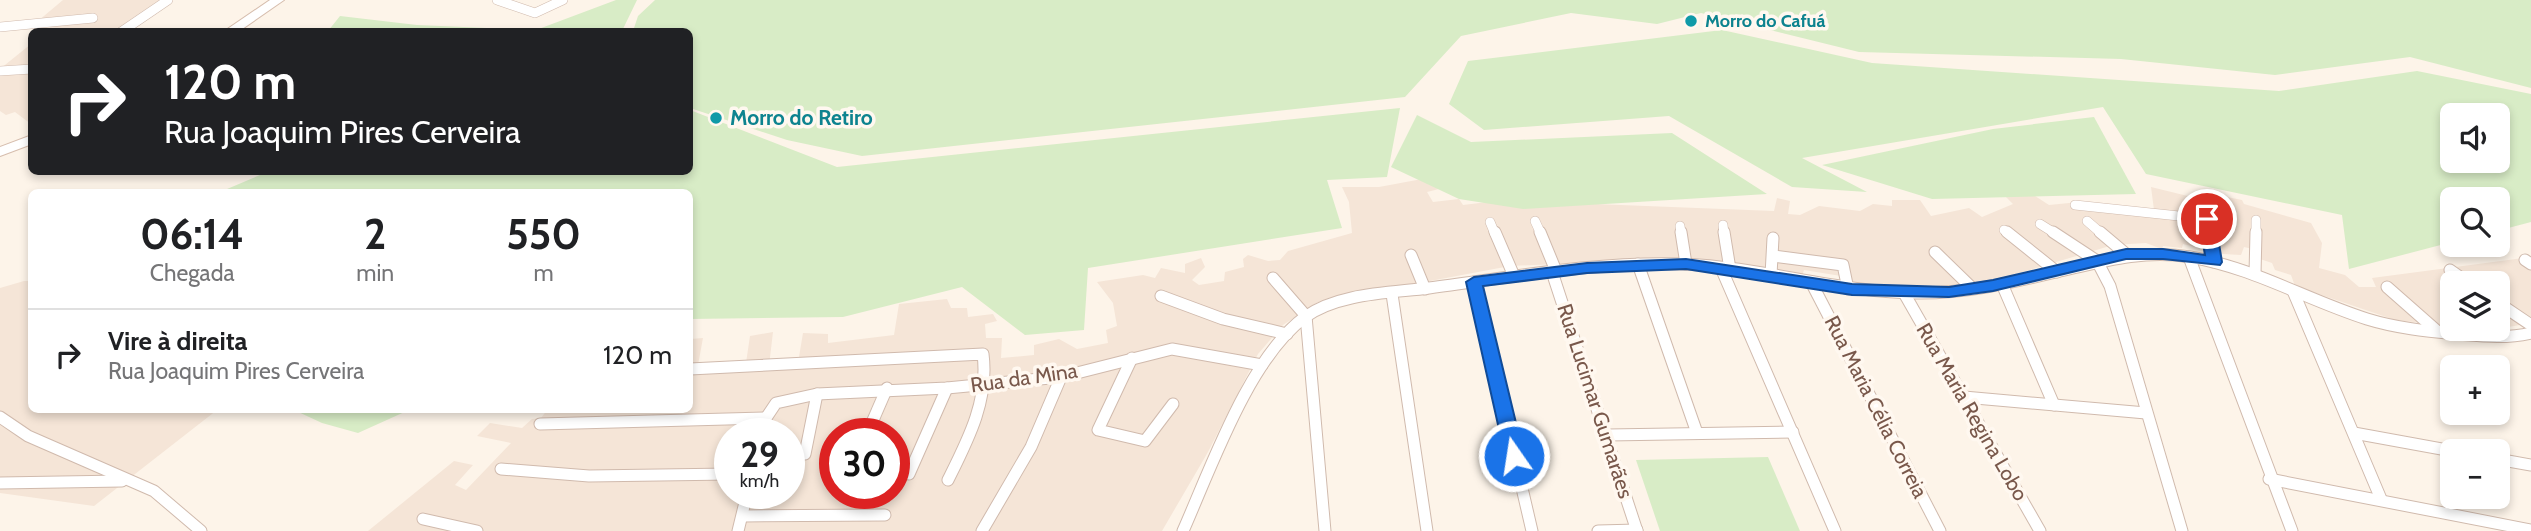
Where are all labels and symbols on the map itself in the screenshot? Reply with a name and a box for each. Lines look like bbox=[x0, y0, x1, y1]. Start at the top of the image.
place label: Morro do Cafuá bbox=[1705, 10, 1826, 32]
marker: Morro do Cafuá bbox=[1683, 13, 1699, 29]
place label: Morro do Retiro bbox=[730, 105, 873, 130]
marker: Morro do Retiro bbox=[708, 110, 724, 126]
pin bbox=[2177, 189, 2237, 249]
street label: Rua Lucimar Gumarães bbox=[1552, 300, 1639, 501]
street label: Rua Maria Célia Correia bbox=[1820, 311, 1933, 502]
street label: Rua Maria Regina Lobo bbox=[1911, 318, 2034, 505]
street label: Rua da Mina bbox=[969, 358, 1079, 397]
speed limit sign: 30 bbox=[819, 418, 910, 509]
position arrow bbox=[1477, 419, 1551, 493]

